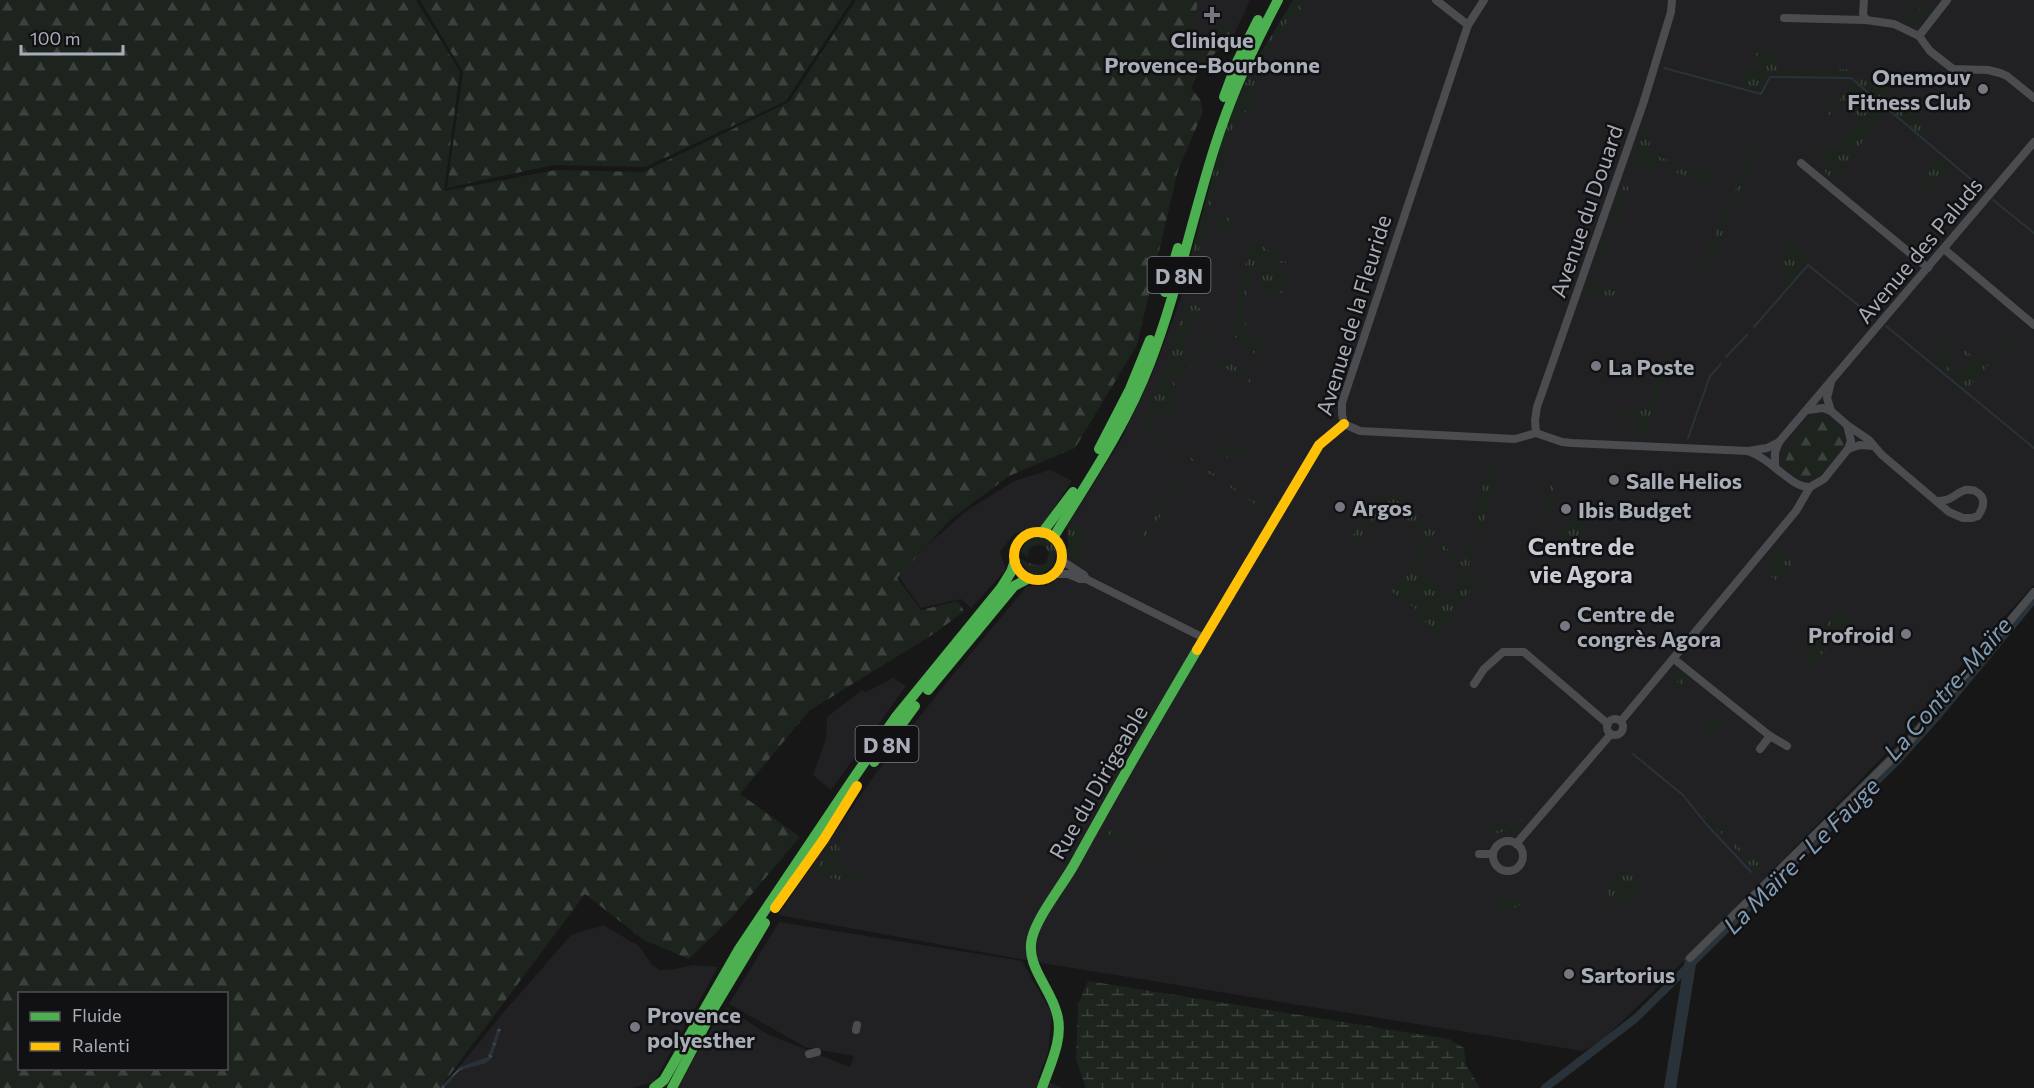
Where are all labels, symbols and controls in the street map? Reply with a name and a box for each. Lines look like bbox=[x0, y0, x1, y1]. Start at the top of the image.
marker: Clinique Provence-Bourbonne bbox=[1203, 6, 1221, 24]
scale bar bbox=[21, 18, 123, 56]
place label: Clinique Provence-Bourbonne bbox=[1104, 26, 1320, 78]
text: 100 m bbox=[30, 27, 80, 49]
place label: Onemouv Fitness Club bbox=[1847, 63, 1971, 115]
marker: Onemouv Fitness Club bbox=[1976, 82, 1990, 96]
street label: Avenue du Douard bbox=[1544, 121, 1628, 301]
street label: Avenue des Paluds bbox=[1850, 172, 1988, 328]
street label: Avenue de la Fleuride bbox=[1310, 211, 1396, 419]
road number: D 8N bbox=[1148, 257, 1210, 293]
place label: La Poste bbox=[1608, 353, 1694, 380]
marker: La Poste bbox=[1589, 359, 1603, 373]
place label: Salle Helios bbox=[1626, 467, 1742, 494]
marker: Salle Helios bbox=[1607, 473, 1621, 487]
place label: Argos bbox=[1352, 494, 1412, 521]
place label: Ibis Budget bbox=[1578, 496, 1691, 523]
marker: Argos bbox=[1333, 500, 1347, 514]
marker: Ibis Budget bbox=[1559, 502, 1573, 516]
district label: Centre de vie Agora bbox=[1528, 531, 1634, 588]
place label: Centre de congrès Agora bbox=[1577, 600, 1721, 652]
water label: La Contre-Maïre bbox=[1877, 610, 2017, 766]
marker: Centre de congrès Agora bbox=[1558, 619, 1572, 633]
place label: Profroid bbox=[1808, 621, 1894, 648]
marker: Profroid bbox=[1899, 627, 1913, 641]
street label: Rue du Dirigeable bbox=[1043, 700, 1153, 864]
road number: D 8N bbox=[856, 726, 918, 762]
water label: La Maïre - Le Fauge bbox=[1717, 771, 1885, 939]
place label: Sartorius bbox=[1581, 961, 1675, 988]
marker: Sartorius bbox=[1562, 967, 1576, 981]
legend bbox=[18, 992, 228, 1070]
place label: Provence polyesther bbox=[647, 1001, 755, 1053]
text: Fluide bbox=[72, 1004, 121, 1026]
marker: Provence polyesther bbox=[628, 1020, 642, 1034]
text: Ralenti bbox=[72, 1034, 130, 1056]

